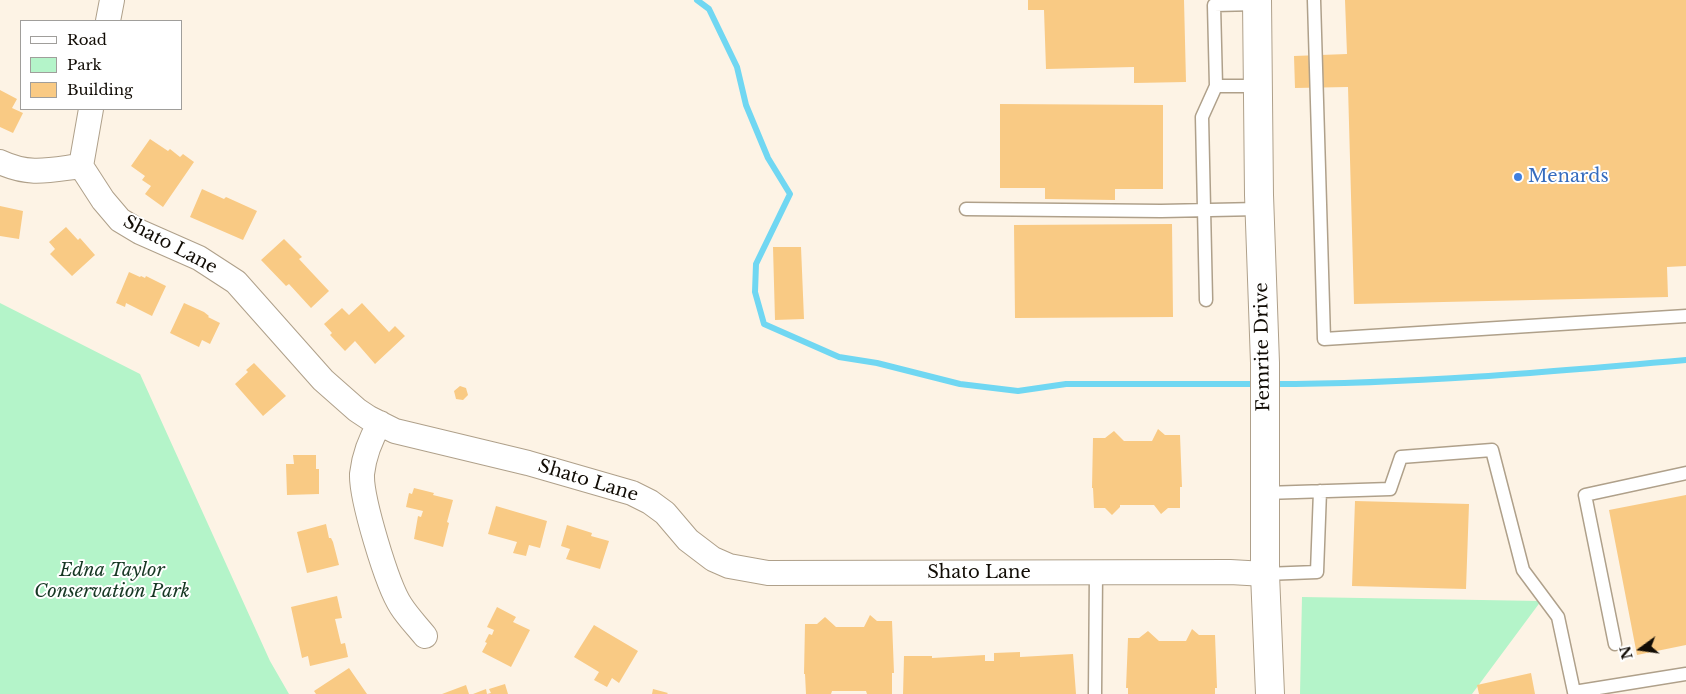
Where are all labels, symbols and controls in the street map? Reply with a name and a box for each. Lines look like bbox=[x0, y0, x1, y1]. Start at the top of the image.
legend bbox=[20, 20, 182, 110]
text: Road bbox=[67, 30, 107, 49]
text: Park bbox=[67, 55, 102, 74]
text: Building bbox=[67, 80, 133, 99]
place label: Menards bbox=[1528, 166, 1609, 188]
marker: Menards bbox=[1512, 171, 1524, 183]
street label: Shato Lane bbox=[119, 211, 221, 279]
street label: Femrite Drive bbox=[1251, 282, 1275, 412]
street label: Shato Lane bbox=[535, 456, 641, 506]
park label: Edna Taylor Conservation Park bbox=[34, 560, 190, 602]
street label: Shato Lane bbox=[927, 562, 1031, 584]
north arrow bbox=[1616, 624, 1666, 674]
text: N bbox=[1616, 644, 1637, 661]

